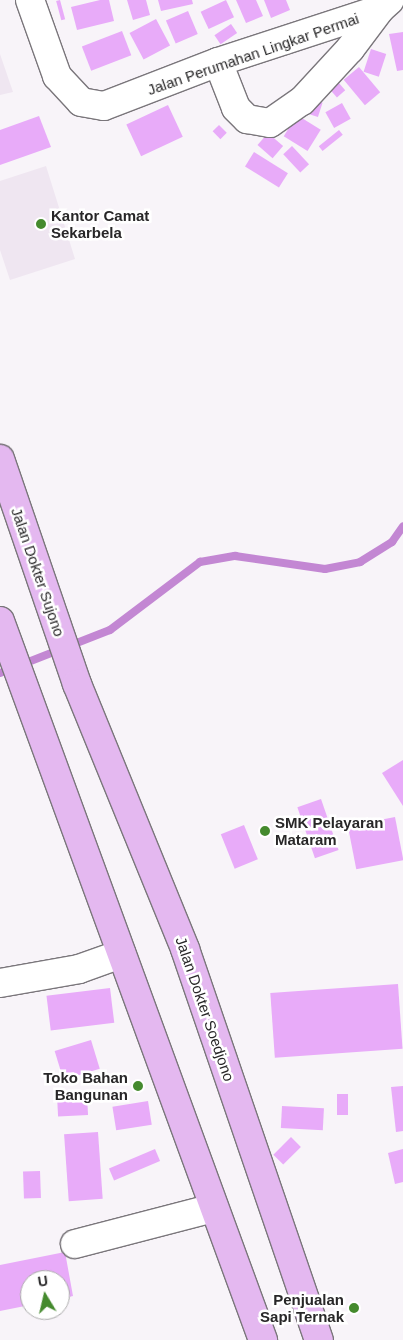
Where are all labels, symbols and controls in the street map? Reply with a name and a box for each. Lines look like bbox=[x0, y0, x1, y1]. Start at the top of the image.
street label: Jalan Perumahan Lingkar Permai bbox=[145, 9, 361, 99]
place label: Kantor Camat Sekarbela bbox=[51, 206, 149, 241]
marker: Kantor Camat Sekarbela bbox=[35, 218, 47, 230]
street label: Jalan Dokter Sujono bbox=[8, 505, 68, 639]
place label: SMK Pelayaran Mataram bbox=[275, 813, 383, 848]
marker: SMK Pelayaran Mataram bbox=[259, 825, 271, 837]
street label: Jalan Dokter Soedjono bbox=[172, 934, 238, 1084]
place label: Toko Bahan Bangunan bbox=[43, 1068, 128, 1103]
marker: Toko Bahan Bangunan bbox=[132, 1080, 144, 1092]
north arrow bbox=[20, 1270, 70, 1320]
text: U bbox=[37, 1272, 49, 1290]
place label: Penjualan Sapi Ternak bbox=[260, 1290, 344, 1325]
marker: Penjualan Sapi Ternak bbox=[348, 1302, 360, 1314]

